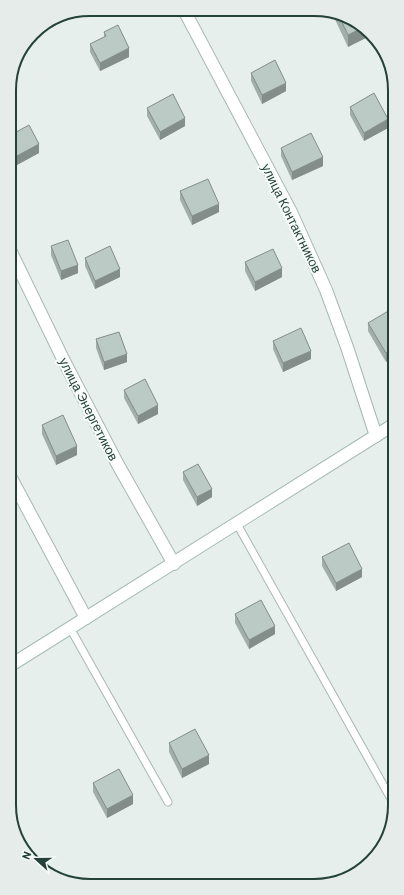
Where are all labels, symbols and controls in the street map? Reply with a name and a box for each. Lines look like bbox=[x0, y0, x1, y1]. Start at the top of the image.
street label: улица Контактников bbox=[259, 161, 325, 275]
street label: улица Энергетиков bbox=[56, 355, 122, 463]
north arrow bbox=[16, 839, 56, 879]
text: N bbox=[19, 849, 34, 861]

